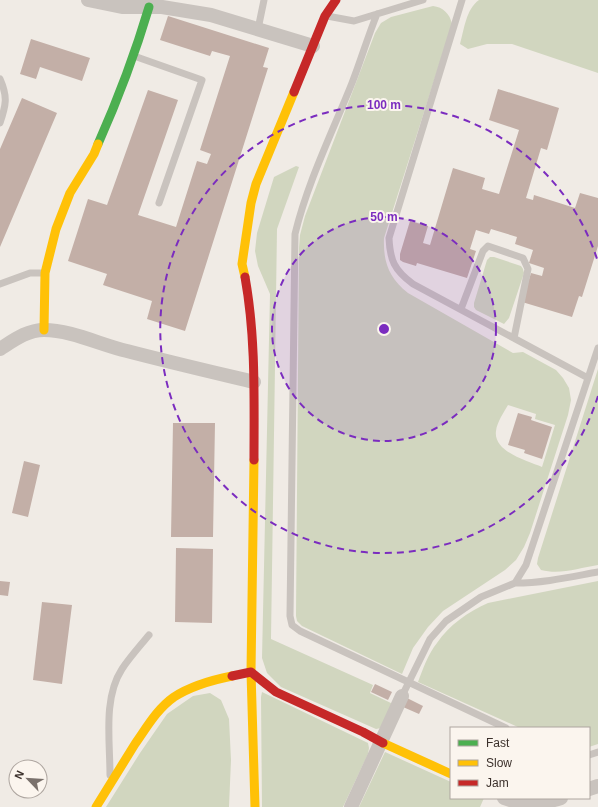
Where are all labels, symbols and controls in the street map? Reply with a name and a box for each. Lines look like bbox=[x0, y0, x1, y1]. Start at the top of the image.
text: 100 m bbox=[367, 98, 401, 112]
text: 50 m bbox=[370, 210, 398, 224]
centre of rings bbox=[377, 322, 391, 336]
legend bbox=[450, 727, 590, 799]
text: Fast bbox=[486, 736, 510, 750]
text: Slow bbox=[486, 756, 512, 770]
north arrow bbox=[8, 759, 48, 799]
text: N bbox=[12, 769, 26, 781]
text: Jam bbox=[486, 776, 509, 790]

